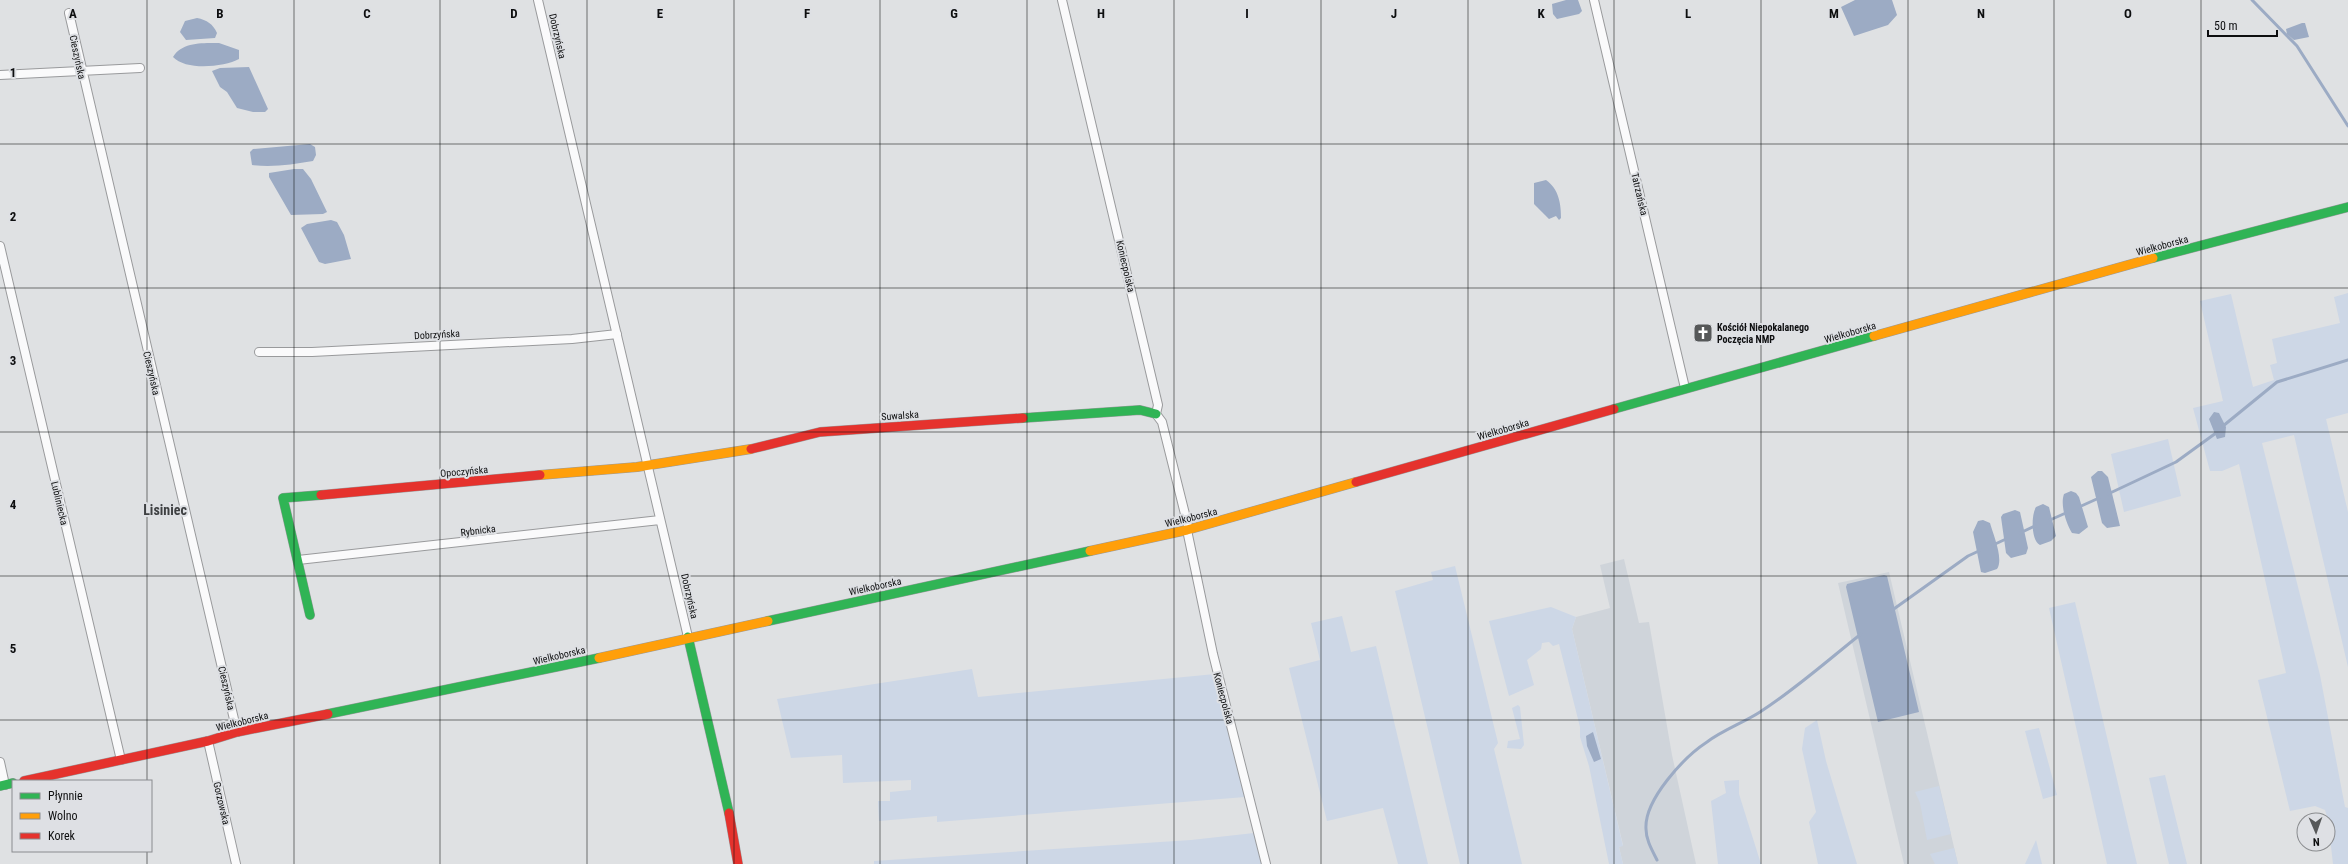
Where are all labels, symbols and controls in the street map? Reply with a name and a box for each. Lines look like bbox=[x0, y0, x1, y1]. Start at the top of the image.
text: A bbox=[69, 6, 77, 21]
text: B bbox=[216, 6, 224, 21]
text: C bbox=[363, 6, 371, 21]
text: D bbox=[510, 6, 518, 21]
text: E bbox=[657, 6, 664, 21]
text: F bbox=[804, 6, 810, 21]
text: G bbox=[950, 6, 958, 21]
text: H bbox=[1097, 6, 1105, 21]
text: I bbox=[1245, 6, 1249, 21]
text: J bbox=[1391, 6, 1397, 21]
text: K bbox=[1537, 6, 1545, 21]
text: L bbox=[1685, 6, 1691, 21]
text: M bbox=[1829, 6, 1839, 21]
text: N bbox=[1977, 6, 1985, 21]
text: O bbox=[2124, 6, 2132, 21]
street label: Dobrzyńska bbox=[547, 12, 568, 60]
scale bar bbox=[2208, 12, 2277, 38]
text: 50 m bbox=[2214, 19, 2238, 33]
street label: Cieszyńska bbox=[68, 34, 88, 80]
text: 1 bbox=[10, 65, 16, 80]
street label: Tatrzańska bbox=[1629, 172, 1650, 217]
text: 2 bbox=[10, 209, 17, 224]
street label: Wielkoborska bbox=[2135, 233, 2189, 258]
street label: Koniecpolska bbox=[1114, 239, 1137, 293]
street label: Wielkoborska bbox=[1823, 320, 1877, 345]
church icon: Kościół Niepokalanego Poczęcia NMP bbox=[1692, 322, 1714, 344]
place label: Kościół Niepokalanego Poczęcia NMP bbox=[1717, 322, 1809, 345]
street label: Dobrzyńska bbox=[414, 328, 460, 341]
street label: Cieszyńska bbox=[141, 350, 162, 396]
text: 3 bbox=[10, 353, 16, 368]
street label: Suwalska bbox=[881, 409, 919, 422]
street label: Wielkoborska bbox=[1476, 417, 1530, 442]
street label: Opoczyńska bbox=[440, 464, 489, 479]
street label: Lubliniecka bbox=[49, 480, 70, 526]
text: 4 bbox=[10, 497, 17, 512]
district label: Lisiniec bbox=[143, 502, 187, 518]
street label: Wielkoborska bbox=[1164, 506, 1218, 529]
street label: Rybnicka bbox=[460, 523, 497, 538]
street label: Dobrzyńska bbox=[679, 572, 700, 620]
street label: Wielkoborska bbox=[848, 576, 903, 597]
text: 5 bbox=[10, 641, 17, 656]
street label: Wielkoborska bbox=[532, 644, 587, 667]
street label: Cieszyńska bbox=[216, 665, 237, 711]
street label: Koniecpolska bbox=[1211, 671, 1236, 725]
street label: Wielkoborska bbox=[215, 710, 269, 733]
legend bbox=[12, 780, 152, 852]
street label: Gorzowska bbox=[211, 781, 232, 826]
text: Płynnie bbox=[48, 789, 83, 803]
text: Wolno bbox=[48, 809, 78, 823]
north arrow bbox=[2296, 812, 2336, 852]
text: Korek bbox=[48, 829, 76, 843]
text: N bbox=[2312, 835, 2320, 848]

